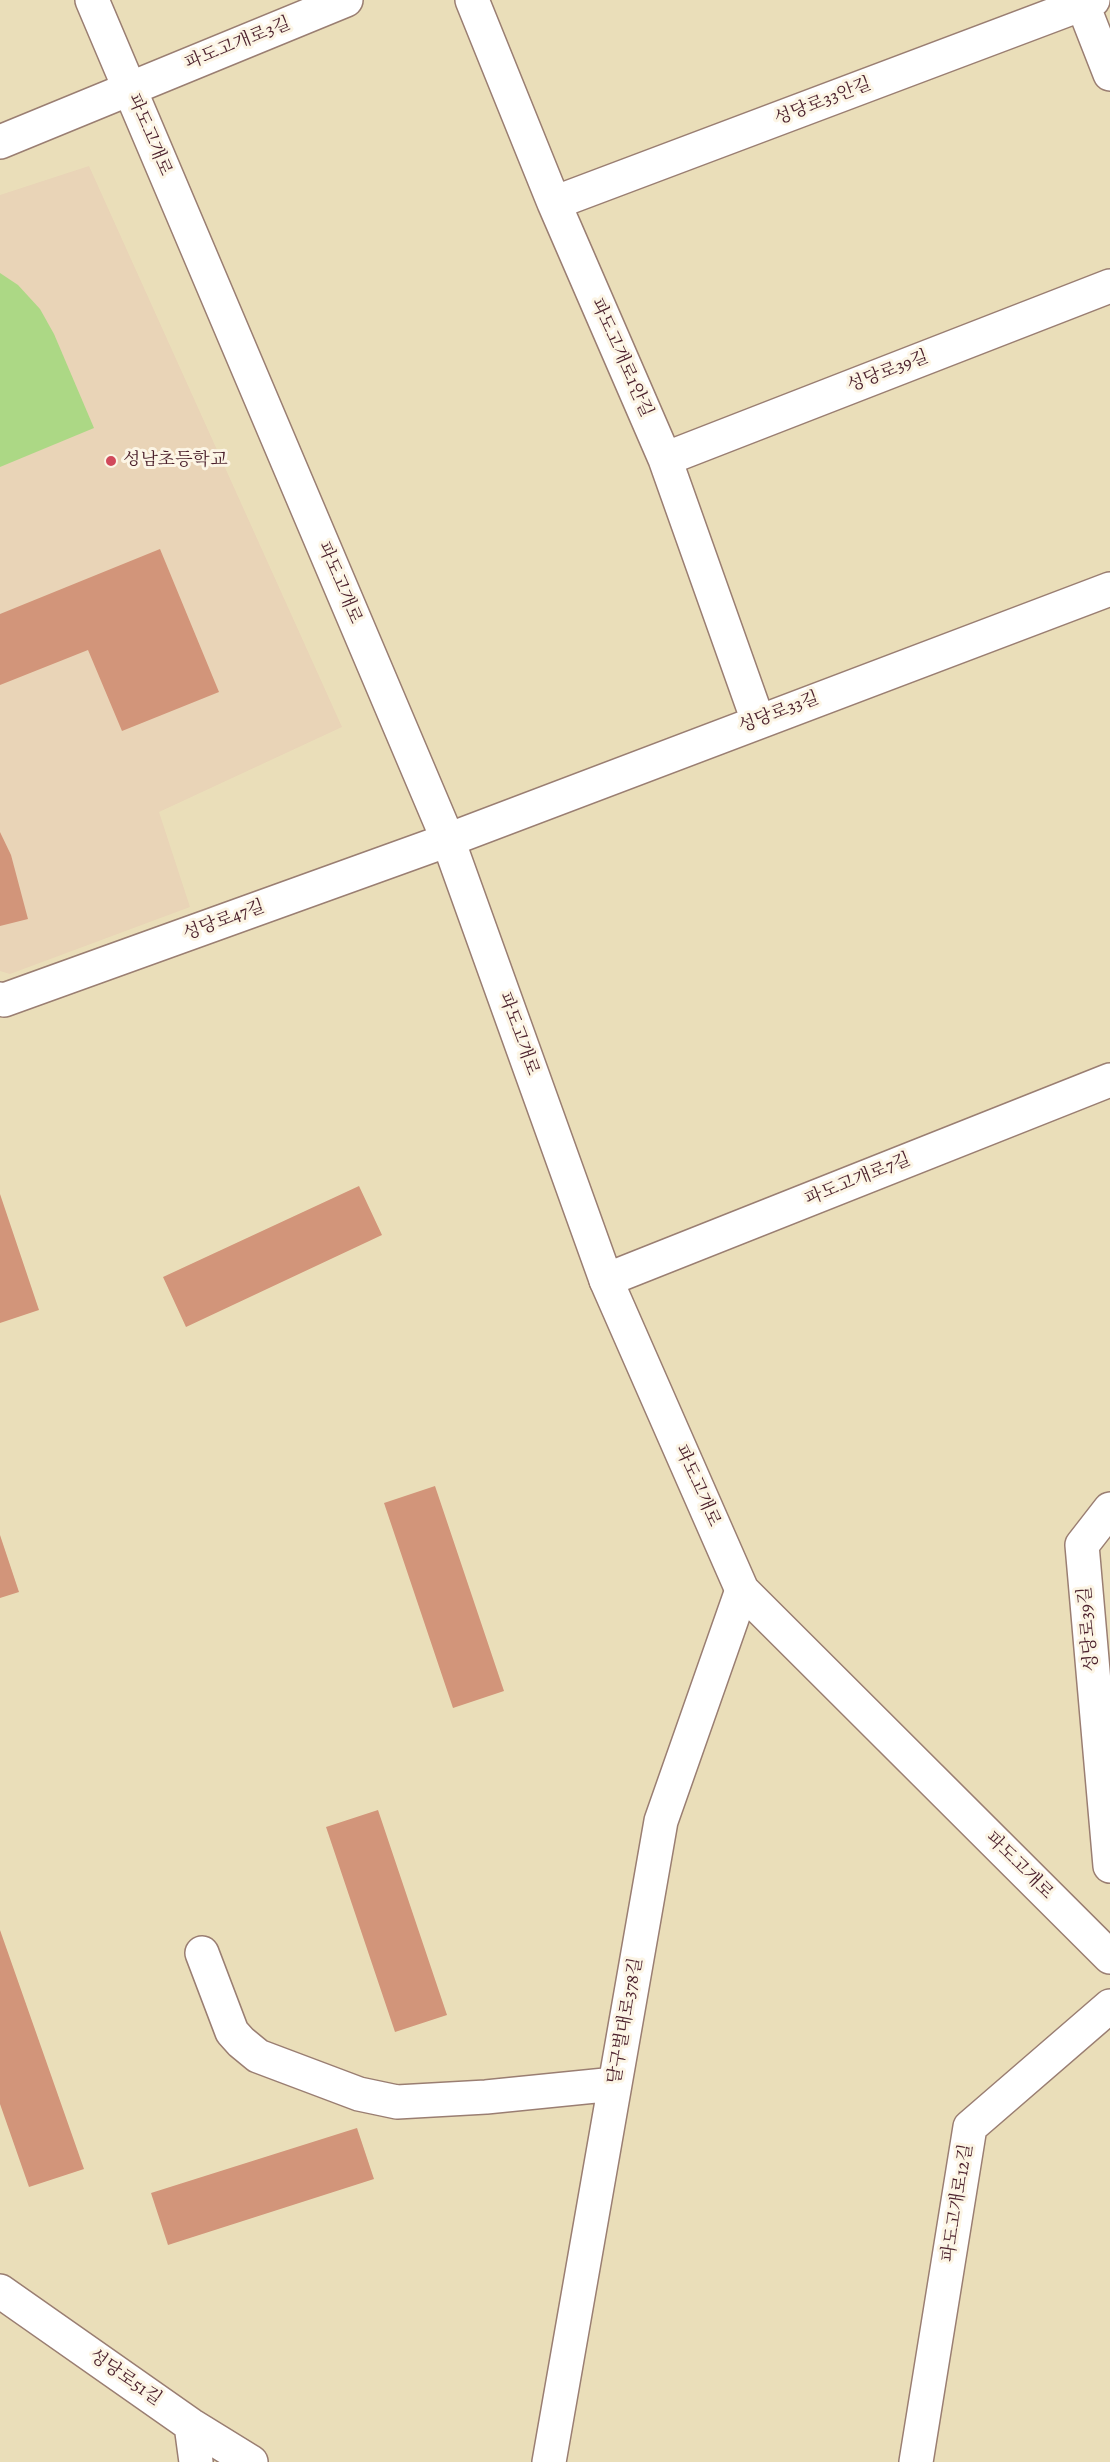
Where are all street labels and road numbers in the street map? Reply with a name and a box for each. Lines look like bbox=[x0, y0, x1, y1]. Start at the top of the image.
street label: 파도고개로3길 bbox=[182, 13, 294, 75]
street label: 성당로33안길 bbox=[772, 74, 874, 130]
street label: 파도고개로 bbox=[122, 91, 176, 179]
street label: 파도고개로1안길 bbox=[585, 295, 657, 421]
street label: 성당로39길 bbox=[844, 347, 932, 397]
street label: 파도고개로 bbox=[312, 539, 366, 627]
street label: 성당로33길 bbox=[736, 688, 822, 738]
street label: 성당로47길 bbox=[180, 896, 268, 946]
street label: 파도고개로 bbox=[493, 989, 543, 1079]
street label: 파도고개로7길 bbox=[802, 1149, 914, 1211]
street label: 파도고개로 bbox=[669, 1442, 725, 1530]
street label: 성당로39길 bbox=[1075, 1586, 1103, 1672]
street label: 파도고개로 bbox=[981, 1828, 1057, 1904]
street label: 달구벌대로378길 bbox=[604, 1956, 648, 2086]
street label: 파도고개로12길 bbox=[938, 2143, 978, 2263]
street label: 성당로51길 bbox=[85, 2345, 165, 2411]

